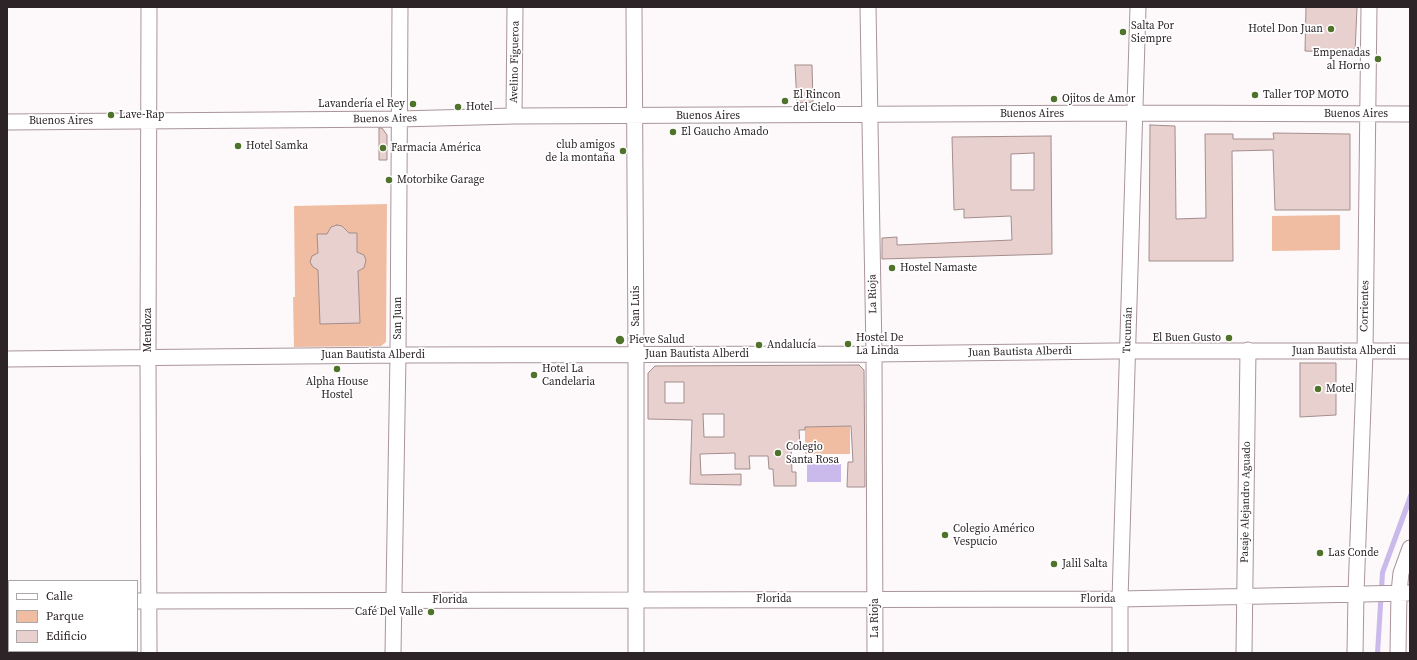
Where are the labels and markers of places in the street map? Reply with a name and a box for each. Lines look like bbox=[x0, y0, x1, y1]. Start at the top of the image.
place label: Salta Por Siempre bbox=[1131, 19, 1174, 45]
place label: Hotel Don Juan bbox=[1248, 22, 1323, 36]
marker: Hotel Don Juan bbox=[1326, 24, 1336, 34]
marker: Salta Por Siempre bbox=[1118, 27, 1128, 37]
place label: Empenadas al Horno bbox=[1313, 46, 1370, 72]
marker: Empenadas al Horno bbox=[1373, 54, 1383, 64]
place label: El Rincon del Cielo bbox=[793, 88, 841, 114]
place label: Taller TOP MOTO bbox=[1263, 88, 1349, 102]
marker: Taller TOP MOTO bbox=[1250, 90, 1260, 100]
place label: Ojitos de Amor bbox=[1062, 92, 1135, 106]
marker: Ojitos de Amor bbox=[1049, 94, 1059, 104]
marker: El Rincon del Cielo bbox=[780, 96, 790, 106]
place label: Lavandería el Rey bbox=[318, 97, 405, 111]
marker: Lavandería el Rey bbox=[408, 99, 418, 109]
place label: Hotel bbox=[466, 100, 493, 114]
marker: Hotel bbox=[453, 102, 463, 112]
place label: Lave-Rap bbox=[119, 108, 164, 122]
marker: Lave-Rap bbox=[106, 110, 116, 120]
place label: El Gaucho Amado bbox=[681, 125, 768, 139]
marker: El Gaucho Amado bbox=[668, 127, 678, 137]
place label: club amigos de la montaña bbox=[545, 138, 615, 164]
place label: Hotel Samka bbox=[246, 139, 308, 153]
marker: Hotel Samka bbox=[233, 141, 243, 151]
place label: Farmacia América bbox=[391, 141, 481, 155]
marker: Farmacia América bbox=[378, 143, 388, 153]
marker: club amigos de la montaña bbox=[618, 146, 628, 156]
place label: Motorbike Garage bbox=[397, 173, 485, 187]
marker: Motorbike Garage bbox=[384, 175, 394, 185]
place label: Hostel Namaste bbox=[900, 261, 977, 275]
marker: Hostel Namaste bbox=[887, 263, 897, 273]
place label: Hostel De La Linda bbox=[856, 331, 904, 357]
place label: El Buen Gusto bbox=[1152, 331, 1221, 345]
place label: Pieve Salud bbox=[629, 333, 685, 347]
marker: El Buen Gusto bbox=[1224, 333, 1234, 343]
marker: Pieve Salud bbox=[614, 334, 626, 346]
place label: Andalucía bbox=[767, 338, 816, 352]
marker: Hostel De La Linda bbox=[843, 339, 853, 349]
marker: Andalucía bbox=[754, 340, 764, 350]
place label: Hotel La Candelaria bbox=[542, 362, 595, 388]
marker: Alpha House Hostel bbox=[332, 364, 342, 374]
marker: Hotel La Candelaria bbox=[529, 370, 539, 380]
place label: Alpha House Hostel bbox=[306, 375, 368, 401]
place label: Motel bbox=[1326, 382, 1354, 396]
marker: Motel bbox=[1313, 384, 1323, 394]
place label: Colegio Santa Rosa bbox=[786, 440, 839, 466]
marker: Colegio Santa Rosa bbox=[773, 448, 783, 458]
place label: Colegio Américo Vespucio bbox=[953, 522, 1034, 548]
marker: Colegio Américo Vespucio bbox=[940, 530, 950, 540]
place label: Las Conde bbox=[1328, 546, 1379, 560]
marker: Las Conde bbox=[1315, 548, 1325, 558]
place label: Jalil Salta bbox=[1062, 557, 1108, 571]
marker: Jalil Salta bbox=[1049, 559, 1059, 569]
place label: Café Del Valle bbox=[355, 605, 423, 619]
marker: Café Del Valle bbox=[426, 607, 436, 617]

